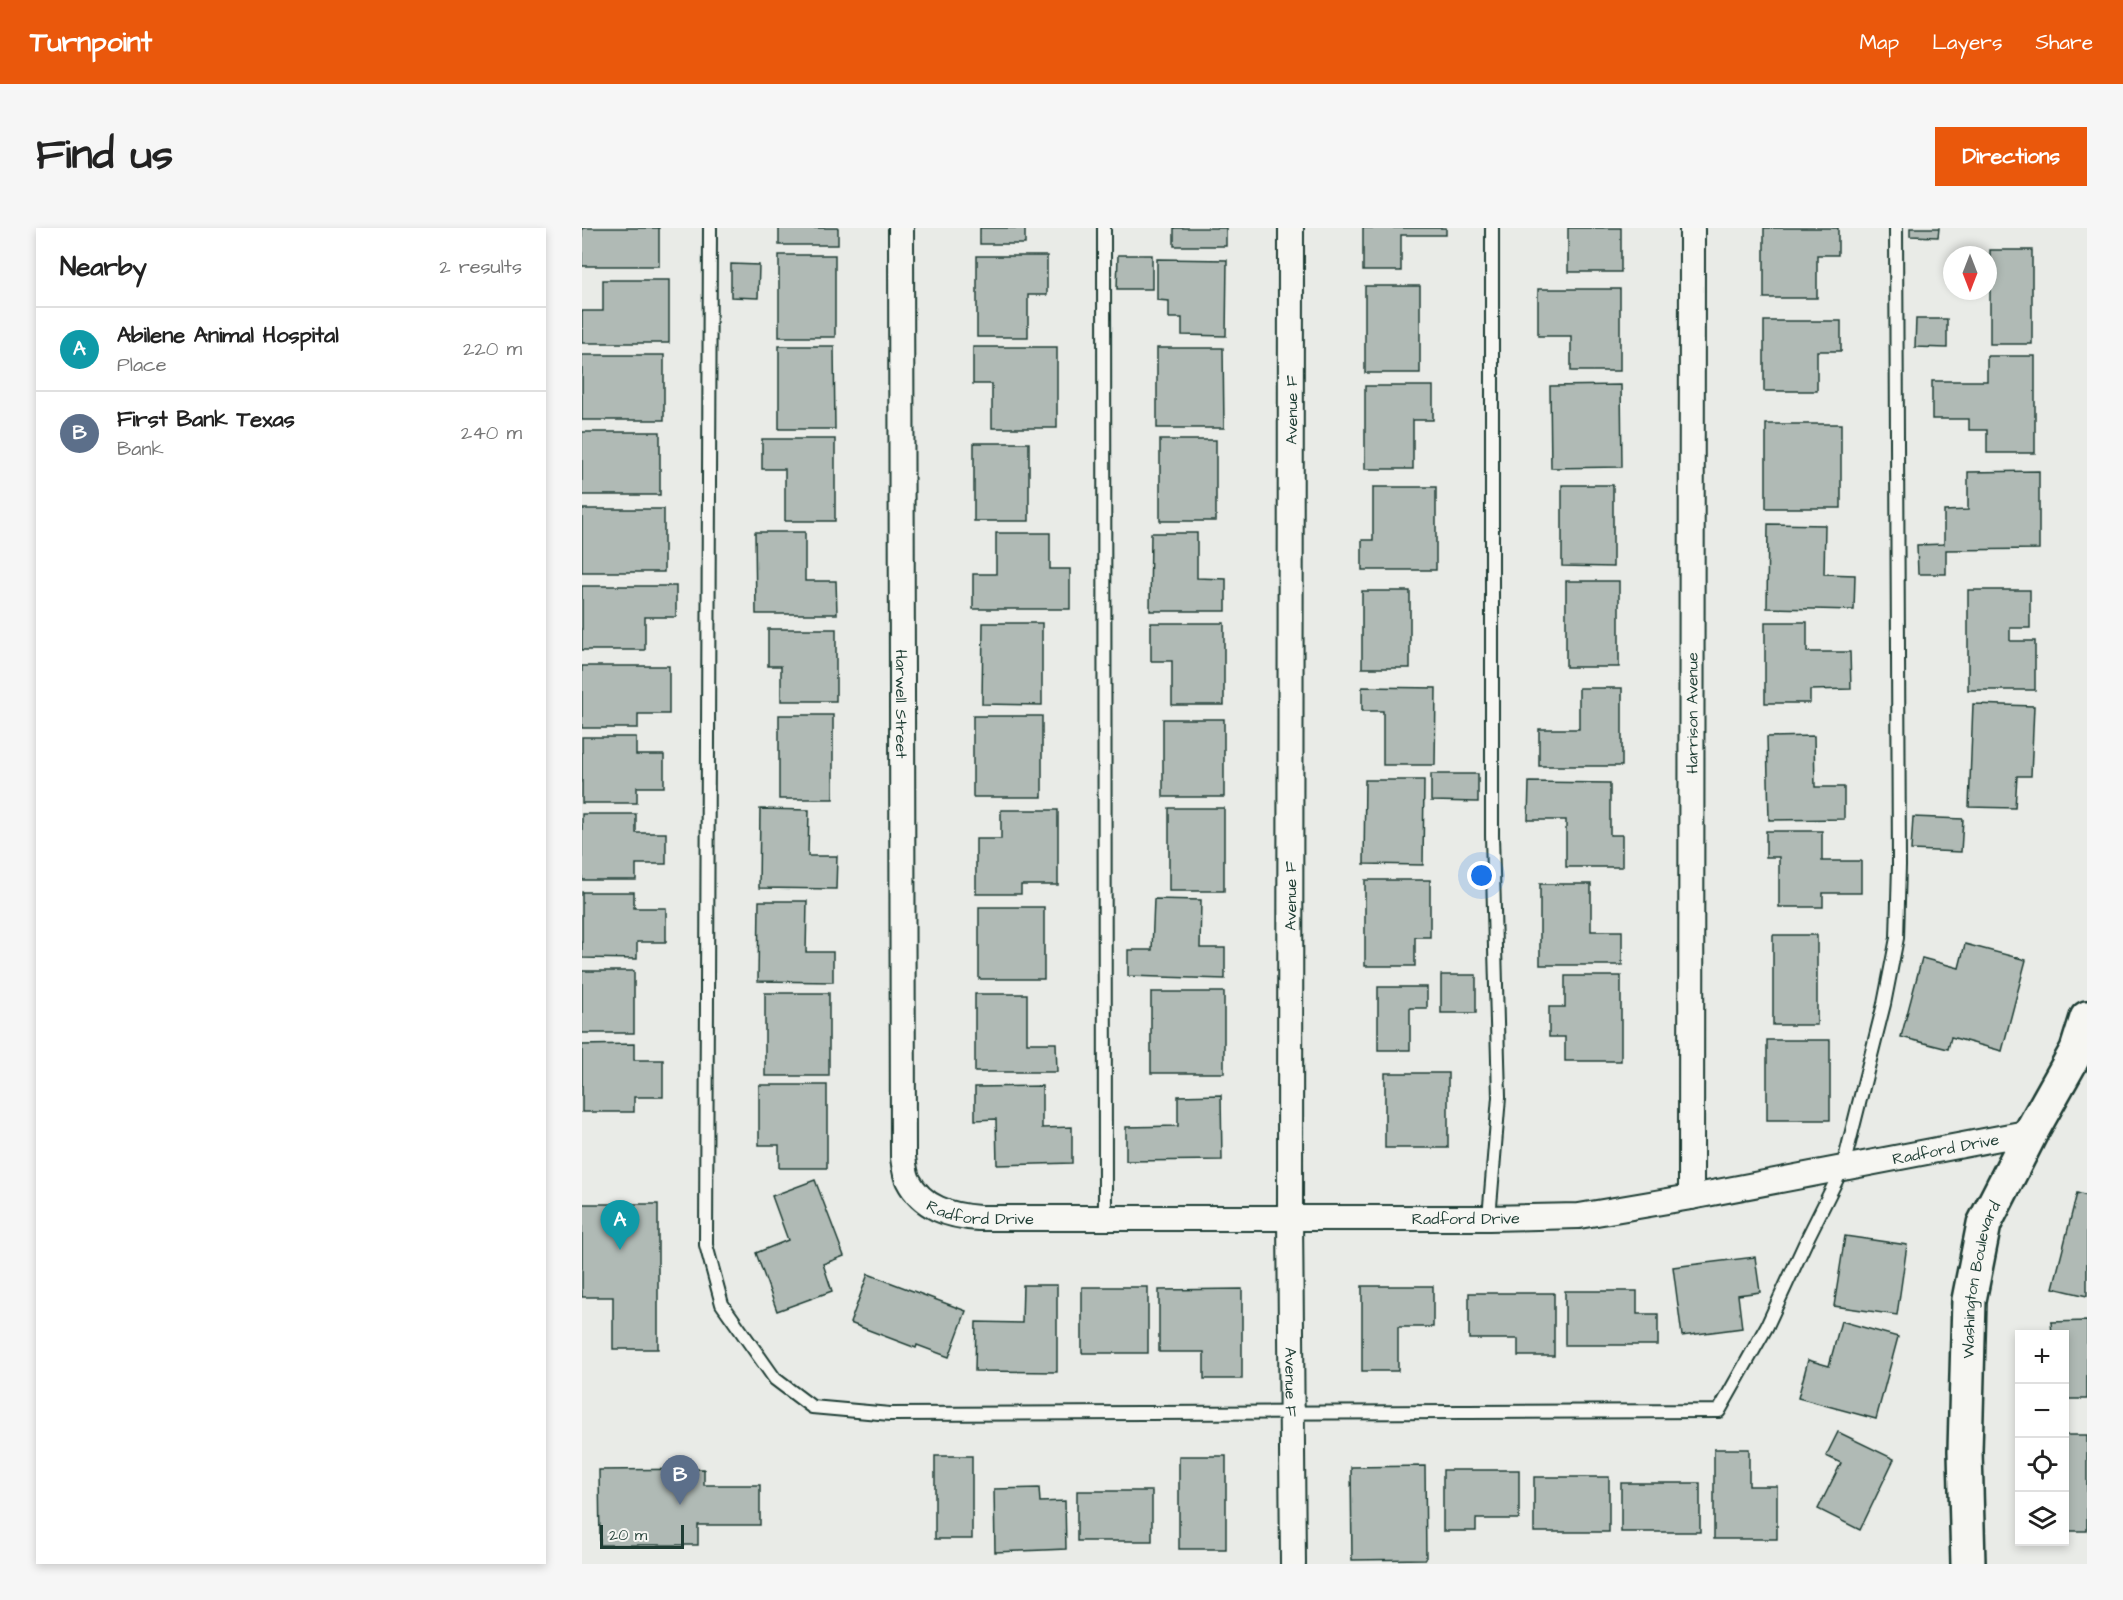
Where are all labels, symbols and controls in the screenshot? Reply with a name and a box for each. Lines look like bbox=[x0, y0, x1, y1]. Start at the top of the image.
text: Turnpoint bbox=[30, 23, 152, 62]
text: Map bbox=[1859, 28, 1899, 57]
text: Layers bbox=[1932, 28, 2002, 57]
text: Share bbox=[2035, 28, 2093, 57]
text: Find us bbox=[36, 127, 173, 185]
button: Directions bbox=[1935, 127, 2087, 186]
north arrow bbox=[1943, 246, 1997, 300]
text: Nearby bbox=[60, 249, 147, 285]
text: 2 results bbox=[439, 253, 522, 281]
text: Abilene Animal Hospital bbox=[117, 320, 339, 351]
text: A bbox=[73, 335, 86, 363]
text: 220 m bbox=[463, 335, 522, 363]
text: Place bbox=[117, 351, 167, 379]
street label: Avenue F bbox=[1281, 375, 1303, 445]
text: First Bank Texas bbox=[117, 404, 295, 435]
text: B bbox=[72, 419, 87, 447]
text: 240 m bbox=[461, 419, 522, 447]
text: Bank bbox=[117, 435, 164, 463]
street label: Harwell Street bbox=[890, 649, 912, 759]
street label: Harrison Avenue bbox=[1681, 652, 1704, 774]
street label: Avenue F bbox=[1280, 861, 1302, 931]
your location bbox=[1467, 861, 1496, 890]
street label: Radford Drive bbox=[1890, 1128, 2001, 1170]
street label: Radford Drive bbox=[922, 1195, 1034, 1230]
street label: Washington Boulevard bbox=[1957, 1197, 2006, 1359]
pin: A bbox=[600, 1200, 639, 1250]
street label: Radford Drive bbox=[1412, 1207, 1520, 1230]
map controls bbox=[2015, 1330, 2069, 1546]
button: + bbox=[2015, 1330, 2069, 1384]
street label: Avenue F bbox=[1279, 1347, 1302, 1417]
button: − bbox=[2015, 1384, 2069, 1438]
button: locate bbox=[2015, 1438, 2069, 1492]
pin: B bbox=[660, 1456, 700, 1505]
button: layers bbox=[2015, 1492, 2069, 1546]
scale bar bbox=[600, 1522, 684, 1550]
text: 20 m bbox=[609, 1524, 647, 1546]

